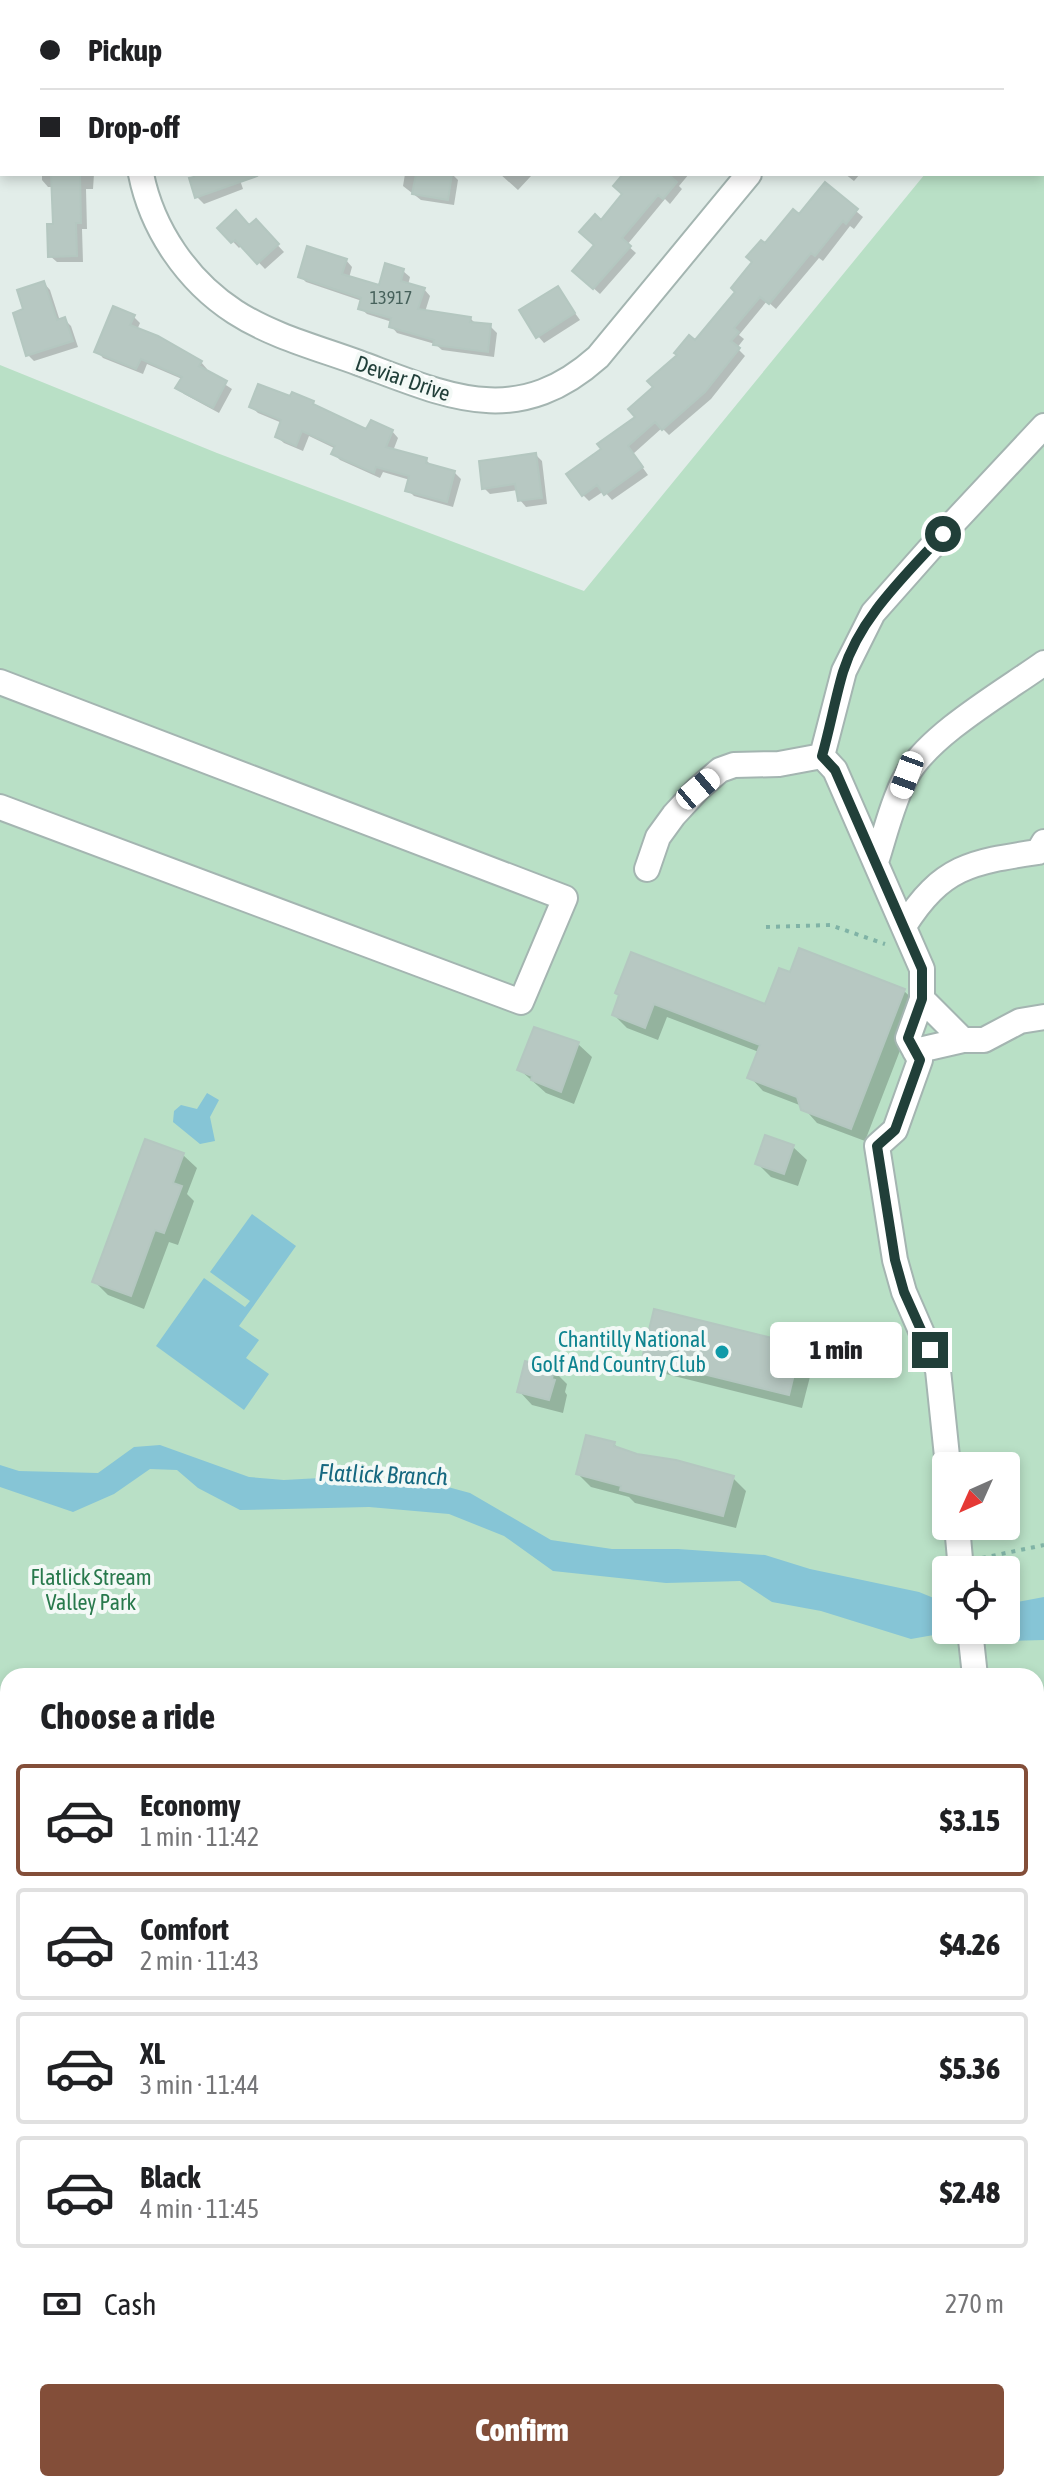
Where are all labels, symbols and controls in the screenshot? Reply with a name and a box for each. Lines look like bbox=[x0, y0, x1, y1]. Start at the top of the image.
text: Pickup bbox=[88, 33, 162, 67]
text: Drop-off bbox=[88, 110, 180, 144]
house number: 13917 bbox=[370, 287, 412, 308]
street label: Deviar Drive bbox=[352, 350, 454, 406]
route start bbox=[925, 516, 961, 552]
car bbox=[888, 748, 926, 802]
car bbox=[672, 764, 724, 814]
callout: 1 min bbox=[770, 1322, 902, 1378]
place label: Chantilly National Golf And Country Club bbox=[531, 1326, 706, 1377]
route end bbox=[912, 1332, 948, 1368]
text: 1 min bbox=[809, 1335, 863, 1365]
marker: Chantilly National Golf And Country Club bbox=[713, 1343, 731, 1361]
north arrow bbox=[932, 1452, 1020, 1540]
map controls bbox=[932, 1452, 1020, 1644]
water label: Flatlick Branch bbox=[318, 1459, 449, 1490]
button: locate bbox=[932, 1556, 1020, 1644]
park label: Flatlick Stream Valley Park bbox=[30, 1564, 152, 1615]
text: Choose a ride bbox=[40, 1695, 215, 1737]
icon: car bbox=[44, 1784, 116, 1856]
text: Economy bbox=[140, 1788, 241, 1822]
text: $3.15 bbox=[940, 1803, 1000, 1837]
text: 1 min · 11:42 bbox=[140, 1822, 259, 1852]
icon: car bbox=[44, 1908, 116, 1980]
text: Comfort bbox=[140, 1912, 229, 1946]
text: $4.26 bbox=[940, 1927, 1000, 1961]
text: 2 min · 11:43 bbox=[140, 1946, 259, 1976]
icon: car bbox=[44, 2032, 116, 2104]
text: XL bbox=[140, 2036, 165, 2070]
text: $5.36 bbox=[940, 2051, 1000, 2085]
text: 3 min · 11:44 bbox=[140, 2070, 259, 2100]
icon: car bbox=[44, 2156, 116, 2228]
text: Black bbox=[140, 2160, 200, 2194]
text: $2.48 bbox=[940, 2175, 1000, 2209]
text: 4 min · 11:45 bbox=[140, 2194, 259, 2224]
icon: cash bbox=[40, 2282, 84, 2326]
text: Cash bbox=[104, 2287, 157, 2321]
text: 270 m bbox=[945, 2289, 1004, 2319]
button: Confirm bbox=[40, 2384, 1004, 2476]

